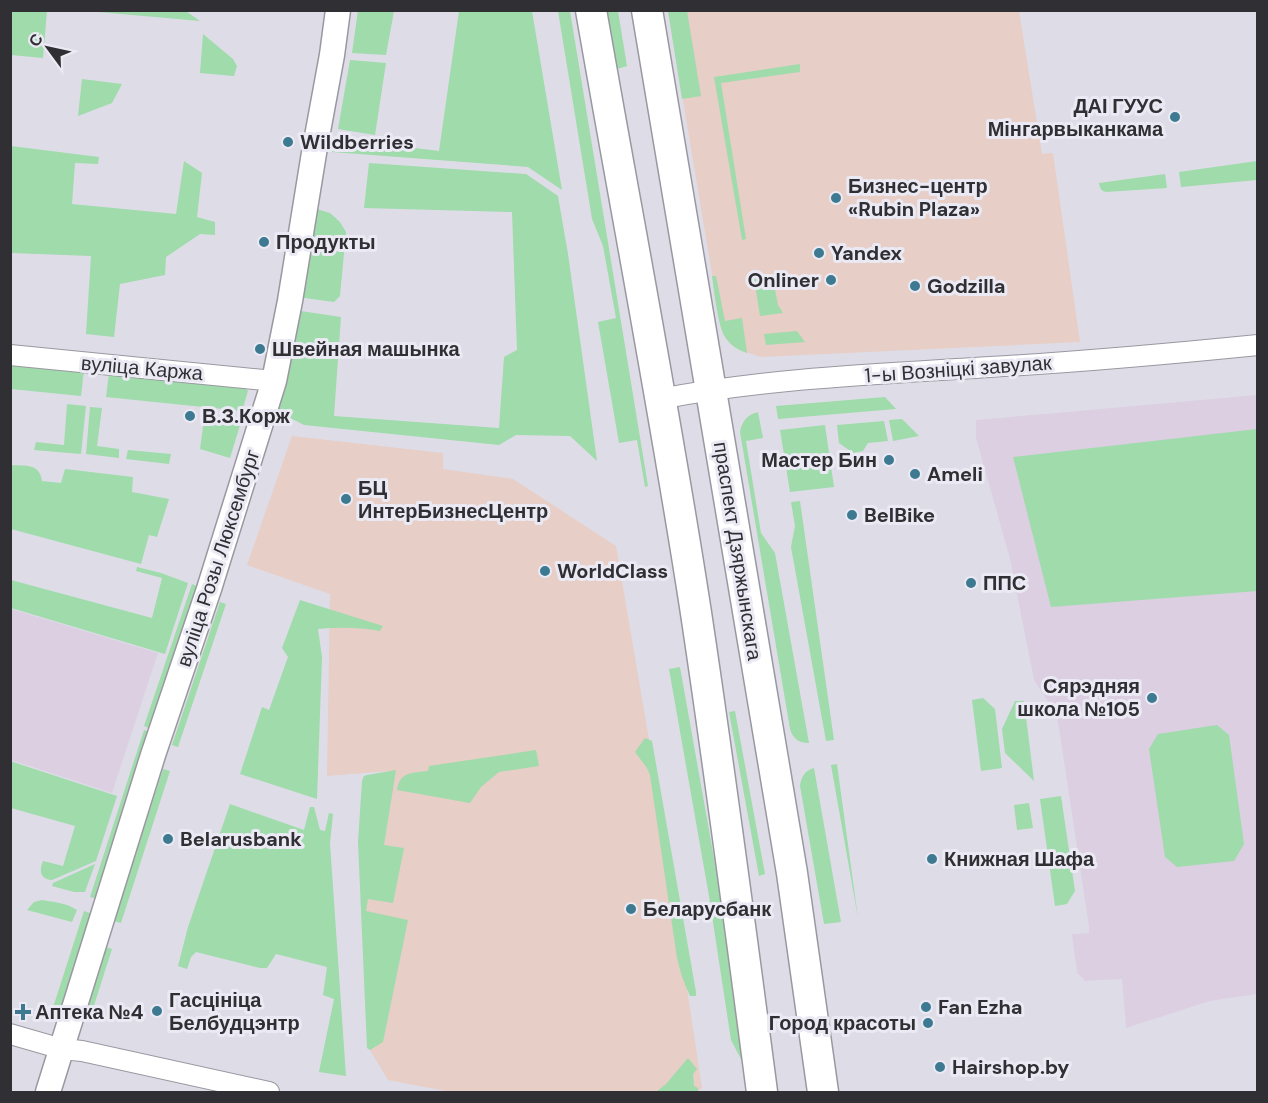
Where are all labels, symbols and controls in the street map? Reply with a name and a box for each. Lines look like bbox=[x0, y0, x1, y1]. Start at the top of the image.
north arrow bbox=[18, 18, 78, 78]
text: С bbox=[24, 29, 48, 51]
place label: ДАІ ГУУС Мінгарвыканкама bbox=[988, 93, 1164, 142]
marker: ДАІ ГУУС Мінгарвыканкама bbox=[1168, 110, 1182, 124]
place label: Wildberries bbox=[300, 129, 414, 155]
marker: Wildberries bbox=[281, 135, 295, 149]
place label: Бизнес-центр «Rubin Plaza» bbox=[848, 173, 988, 222]
marker: Бизнес-центр «Rubin Plaza» bbox=[829, 191, 843, 205]
place label: Продукты bbox=[276, 229, 376, 255]
marker: Продукты bbox=[257, 235, 271, 249]
place label: Yandex bbox=[831, 240, 903, 266]
marker: Yandex bbox=[812, 246, 826, 260]
place label: Onliner bbox=[748, 267, 819, 293]
marker: Onliner bbox=[824, 273, 838, 287]
place label: Godzilla bbox=[927, 273, 1006, 299]
marker: Godzilla bbox=[908, 279, 922, 293]
place label: Швейная машынка bbox=[272, 336, 461, 362]
marker: Швейная машынка bbox=[253, 342, 267, 356]
street label: 1-ы Возніцкі завулак bbox=[864, 349, 1053, 388]
street label: вуліца Каржа bbox=[80, 350, 205, 386]
place label: В.З.Корж bbox=[202, 403, 290, 429]
marker: В.З.Корж bbox=[183, 409, 197, 423]
street label: праспект Дзяржынскага bbox=[708, 440, 768, 663]
street label: вуліца Розы Люксембург bbox=[171, 446, 265, 670]
place label: Мастер Бин bbox=[761, 447, 877, 473]
marker: Мастер Бин bbox=[882, 453, 896, 467]
place label: Ameli bbox=[927, 461, 983, 487]
marker: Ameli bbox=[908, 467, 922, 481]
place label: БЦ ИнтерБизнесЦентр bbox=[358, 475, 548, 524]
marker: БЦ ИнтерБизнесЦентр bbox=[339, 492, 353, 506]
place label: BelBike bbox=[864, 502, 935, 528]
marker: BelBike bbox=[845, 508, 859, 522]
place label: WorldClass bbox=[557, 558, 668, 584]
marker: WorldClass bbox=[538, 564, 552, 578]
place label: ППС bbox=[983, 570, 1026, 596]
marker: ППС bbox=[964, 576, 978, 590]
place label: Сярэдняя школа №105 bbox=[1017, 673, 1140, 722]
marker: Сярэдняя школа №105 bbox=[1145, 691, 1159, 705]
place label: Belarusbank bbox=[180, 826, 302, 852]
marker: Belarusbank bbox=[161, 832, 175, 846]
place label: Книжная Шафа bbox=[944, 846, 1095, 872]
marker: Книжная Шафа bbox=[925, 852, 939, 866]
place label: Беларусбанк bbox=[643, 896, 772, 922]
marker: Беларусбанк bbox=[624, 902, 638, 916]
place label: Гасцініца Белбудцэнтр bbox=[169, 987, 300, 1036]
place label: Fan Ezha bbox=[938, 994, 1023, 1020]
place label: Аптека №4 bbox=[35, 999, 144, 1025]
marker: Fan Ezha bbox=[919, 1000, 933, 1014]
marker: Гасцініца Белбудцэнтр bbox=[150, 1004, 164, 1018]
marker: Аптека №4 bbox=[16, 1005, 30, 1019]
place label: Город красоты bbox=[769, 1010, 916, 1036]
marker: Город красоты bbox=[921, 1016, 935, 1030]
place label: Hairshop.by bbox=[952, 1054, 1069, 1080]
marker: Hairshop.by bbox=[933, 1060, 947, 1074]

